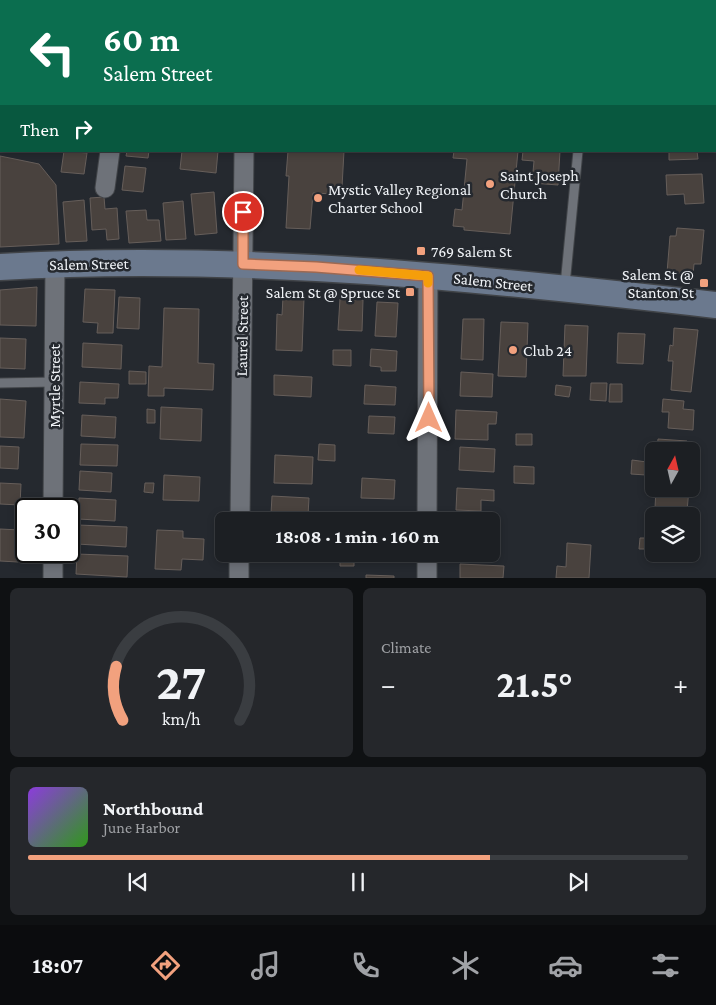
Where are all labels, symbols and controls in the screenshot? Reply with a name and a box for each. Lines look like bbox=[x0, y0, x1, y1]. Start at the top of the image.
icon: left bbox=[20, 20, 85, 85]
text: 60 m bbox=[103, 20, 180, 59]
text: Salem Street bbox=[103, 61, 212, 86]
icon: right bbox=[69, 115, 97, 143]
text: Then bbox=[20, 119, 59, 140]
place label: Saint Joseph Church bbox=[500, 167, 579, 202]
marker: Saint Joseph Church bbox=[484, 178, 496, 190]
place label: Mystic Valley Regional Charter School bbox=[328, 181, 471, 216]
pin bbox=[222, 191, 264, 233]
marker: Mystic Valley Regional Charter School bbox=[312, 192, 324, 204]
icon: arrive bbox=[229, 198, 257, 226]
place label: 769 Salem St bbox=[431, 243, 513, 260]
marker: 769 Salem St bbox=[415, 245, 427, 257]
street label: Salem Street bbox=[49, 255, 130, 273]
place label: Salem St @ Stanton St bbox=[622, 266, 695, 301]
street label: Salem Street bbox=[453, 269, 534, 295]
marker: Salem St @ Stanton St bbox=[698, 277, 710, 289]
place label: Salem St @ Spruce St bbox=[266, 284, 401, 302]
marker: Salem St @ Spruce St bbox=[404, 286, 416, 298]
street label: Laurel Street bbox=[233, 295, 251, 377]
place label: Club 24 bbox=[523, 342, 572, 359]
street label: Myrtle Street bbox=[46, 344, 64, 428]
marker: Club 24 bbox=[507, 344, 519, 356]
position arrow bbox=[402, 391, 454, 443]
north arrow bbox=[645, 442, 700, 498]
map controls bbox=[645, 442, 700, 562]
speed limit sign: 30 bbox=[15, 498, 80, 563]
button: layers bbox=[645, 507, 700, 562]
text: 18:08 · 1 min · 160 m bbox=[276, 526, 439, 547]
text: Climate bbox=[381, 639, 431, 656]
text: 27 bbox=[156, 652, 207, 710]
text: 21.5° bbox=[496, 663, 573, 705]
text: − bbox=[381, 669, 396, 700]
text: + bbox=[673, 669, 688, 700]
text: km/h bbox=[162, 709, 201, 729]
text: Northbound bbox=[103, 798, 203, 819]
text: June Harbor bbox=[103, 819, 180, 836]
icon: previous bbox=[124, 868, 152, 896]
icon: pause bbox=[344, 868, 372, 896]
icon: next bbox=[564, 868, 592, 896]
icon: directions bbox=[148, 948, 183, 983]
icon: music bbox=[248, 948, 283, 983]
icon: phone bbox=[348, 948, 383, 983]
icon: climate bbox=[448, 948, 483, 983]
icon: car bbox=[548, 948, 583, 983]
icon: filters bbox=[648, 948, 683, 983]
text: 18:07 bbox=[33, 953, 83, 978]

